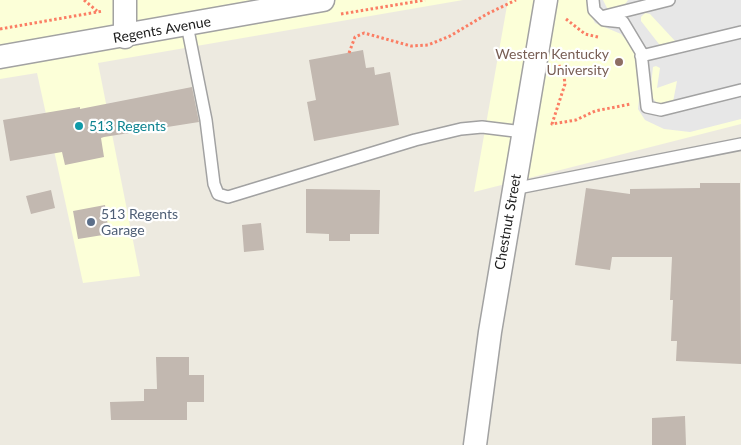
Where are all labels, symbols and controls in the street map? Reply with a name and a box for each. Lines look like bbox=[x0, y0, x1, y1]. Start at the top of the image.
street label: Regents Avenue bbox=[112, 13, 212, 47]
place label: Western Kentucky University bbox=[495, 46, 609, 78]
marker: Western Kentucky University bbox=[613, 56, 625, 68]
place label: 513 Regents bbox=[89, 118, 166, 134]
marker: 513 Regents bbox=[73, 120, 85, 132]
street label: Chestnut Street bbox=[491, 173, 525, 271]
place label: 513 Regents Garage bbox=[101, 206, 178, 238]
marker: 513 Regents Garage bbox=[85, 216, 97, 228]

